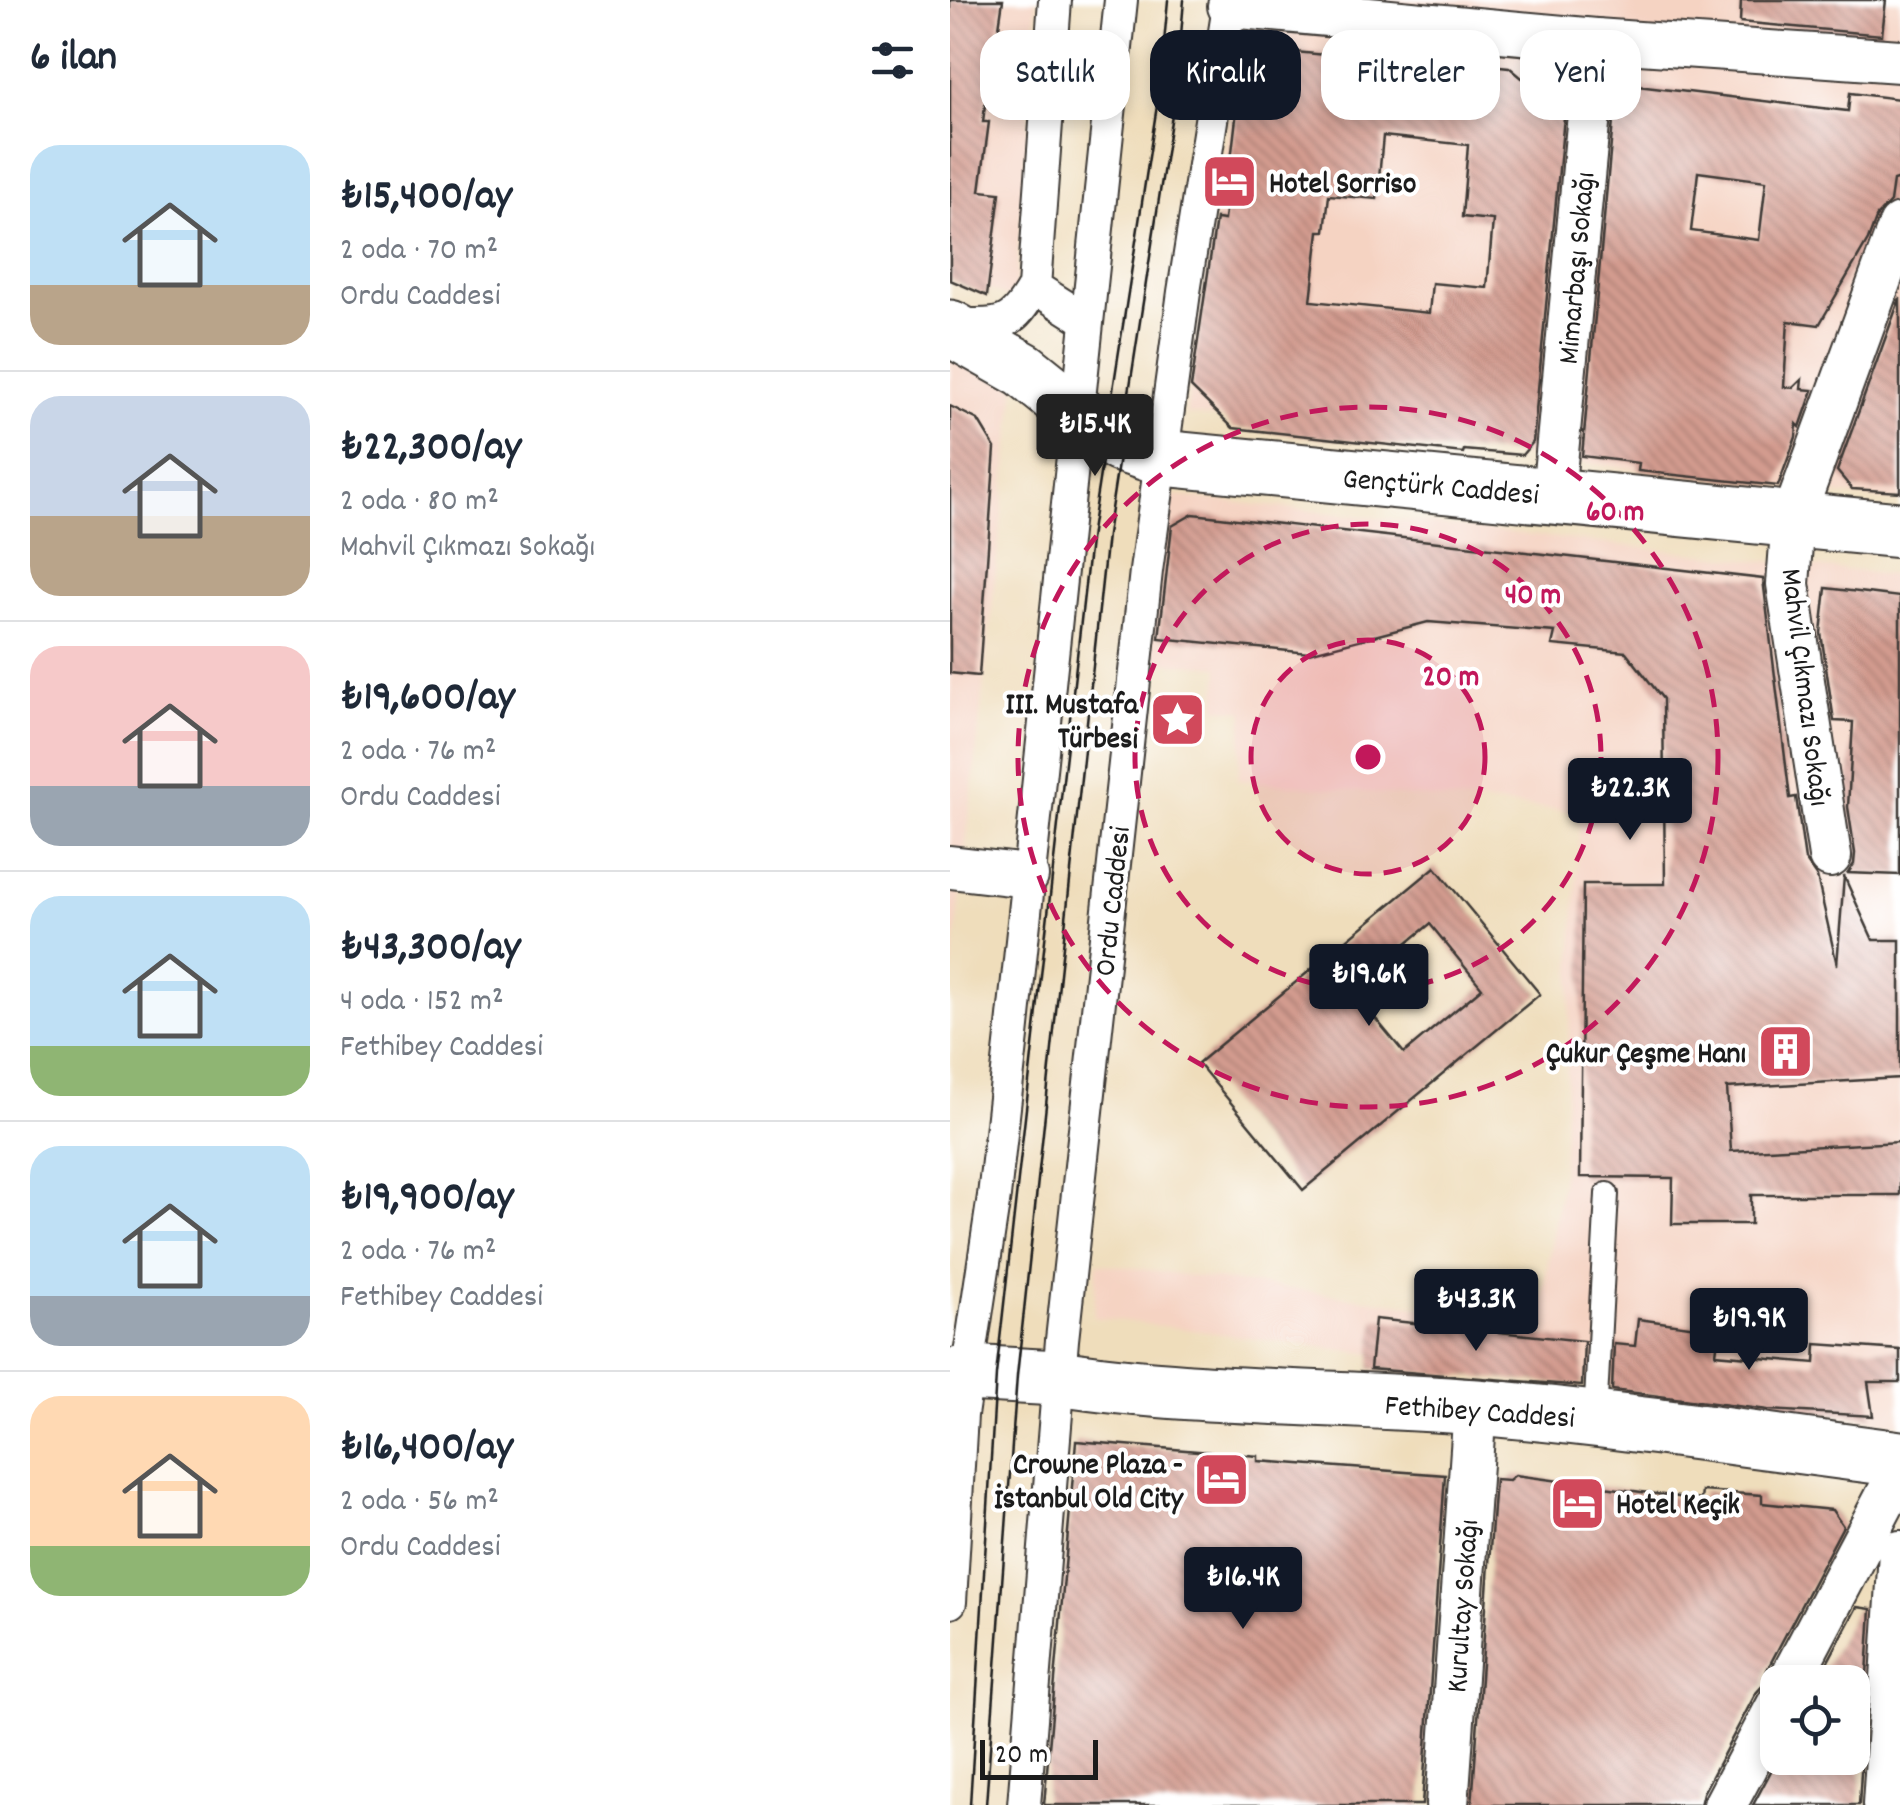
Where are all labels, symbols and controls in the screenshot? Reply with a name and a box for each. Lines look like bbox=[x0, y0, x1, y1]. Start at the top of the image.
text: 6 ilan bbox=[30, 30, 117, 90]
chip: Satılık bbox=[980, 30, 1130, 120]
chip: Kiralık bbox=[1150, 30, 1301, 120]
chip: Filtreler bbox=[1321, 30, 1500, 120]
chip: Yeni bbox=[1520, 30, 1641, 120]
icon: filters bbox=[865, 33, 920, 88]
hotel icon: Hotel Sorriso bbox=[1200, 152, 1260, 212]
place label: Hotel Sorriso bbox=[1269, 165, 1416, 208]
text: ₺15,400/ay bbox=[340, 169, 512, 229]
street label: Mimarbaşı Sokağı bbox=[1550, 170, 1609, 366]
icon: home bbox=[110, 185, 230, 305]
text: 2 oda · 70 m² bbox=[340, 229, 498, 275]
text: Ordu Caddesi bbox=[340, 275, 501, 321]
pin: ₺15.4K bbox=[1014, 394, 1176, 479]
text: ₺15.4K bbox=[1058, 403, 1132, 449]
text: ₺22,300/ay bbox=[340, 420, 521, 480]
icon: home bbox=[110, 436, 230, 556]
street label: Gençtürk Caddesi bbox=[1341, 459, 1541, 519]
text: 2 oda · 80 m² bbox=[340, 480, 499, 526]
text: 60 m bbox=[1586, 493, 1644, 536]
text: Mahvil Çıkmazı Sokağı bbox=[340, 526, 595, 572]
street label: Mahvil Çıkmazı Sokağı bbox=[1767, 566, 1838, 809]
text: 40 m bbox=[1505, 576, 1561, 619]
text: 20 m bbox=[1423, 658, 1479, 701]
text: ₺19,600/ay bbox=[340, 670, 515, 730]
icon: home bbox=[110, 686, 230, 806]
place label: III. Mustafa Türbesi bbox=[1005, 686, 1139, 763]
place icon: III. Mustafa Türbesi bbox=[1147, 690, 1207, 750]
text: 2 oda · 76 m² bbox=[340, 730, 496, 776]
centre of rings bbox=[1350, 739, 1386, 775]
pin: ₺22.3K bbox=[1549, 758, 1711, 843]
text: ₺22.3K bbox=[1590, 767, 1670, 813]
text: Ordu Caddesi bbox=[340, 776, 501, 822]
street label: Ordu Caddesi bbox=[1086, 824, 1145, 979]
text: ₺43,300/ay bbox=[340, 920, 521, 980]
icon: home bbox=[110, 936, 230, 1056]
pin: ₺19.6K bbox=[1288, 944, 1450, 1029]
text: ₺19.6K bbox=[1331, 953, 1407, 999]
text: 4 oda · 152 m² bbox=[340, 980, 504, 1026]
building icon: Çukur Çeşme Hanı bbox=[1755, 1022, 1815, 1082]
text: Fethibey Caddesi bbox=[340, 1026, 543, 1072]
place label: Çukur Çeşme Hanı bbox=[1546, 1035, 1746, 1078]
text: ₺19,900/ay bbox=[340, 1170, 514, 1230]
icon: home bbox=[110, 1186, 230, 1306]
text: 2 oda · 76 m² bbox=[340, 1230, 496, 1276]
pin: ₺43.3K bbox=[1395, 1269, 1557, 1354]
text: Fethibey Caddesi bbox=[340, 1276, 543, 1322]
text: ₺43.3K bbox=[1436, 1278, 1516, 1324]
pin: ₺19.9K bbox=[1668, 1288, 1830, 1373]
text: ₺19.9K bbox=[1712, 1297, 1786, 1343]
street label: Fethibey Caddesi bbox=[1383, 1386, 1576, 1443]
text: ₺16,400/ay bbox=[340, 1420, 513, 1480]
icon: home bbox=[110, 1436, 230, 1556]
place label: Crowne Plaza - İstanbul Old City bbox=[994, 1446, 1185, 1523]
hotel icon: Crowne Plaza - İstanbul Old City bbox=[1192, 1450, 1252, 1510]
hotel icon: Hotel Keçik bbox=[1547, 1473, 1607, 1533]
text: 2 oda · 56 m² bbox=[340, 1480, 499, 1526]
place label: Hotel Keçik bbox=[1616, 1486, 1740, 1529]
street label: Kurultay Sokağı bbox=[1438, 1518, 1493, 1694]
text: Ordu Caddesi bbox=[340, 1526, 501, 1572]
pin: ₺16.4K bbox=[1162, 1547, 1324, 1632]
text: ₺16.4K bbox=[1206, 1556, 1280, 1602]
map controls bbox=[1760, 1665, 1870, 1775]
button: locate bbox=[1760, 1665, 1870, 1775]
scale bar bbox=[980, 1735, 1098, 1780]
text: 20 m bbox=[995, 1737, 1048, 1777]

